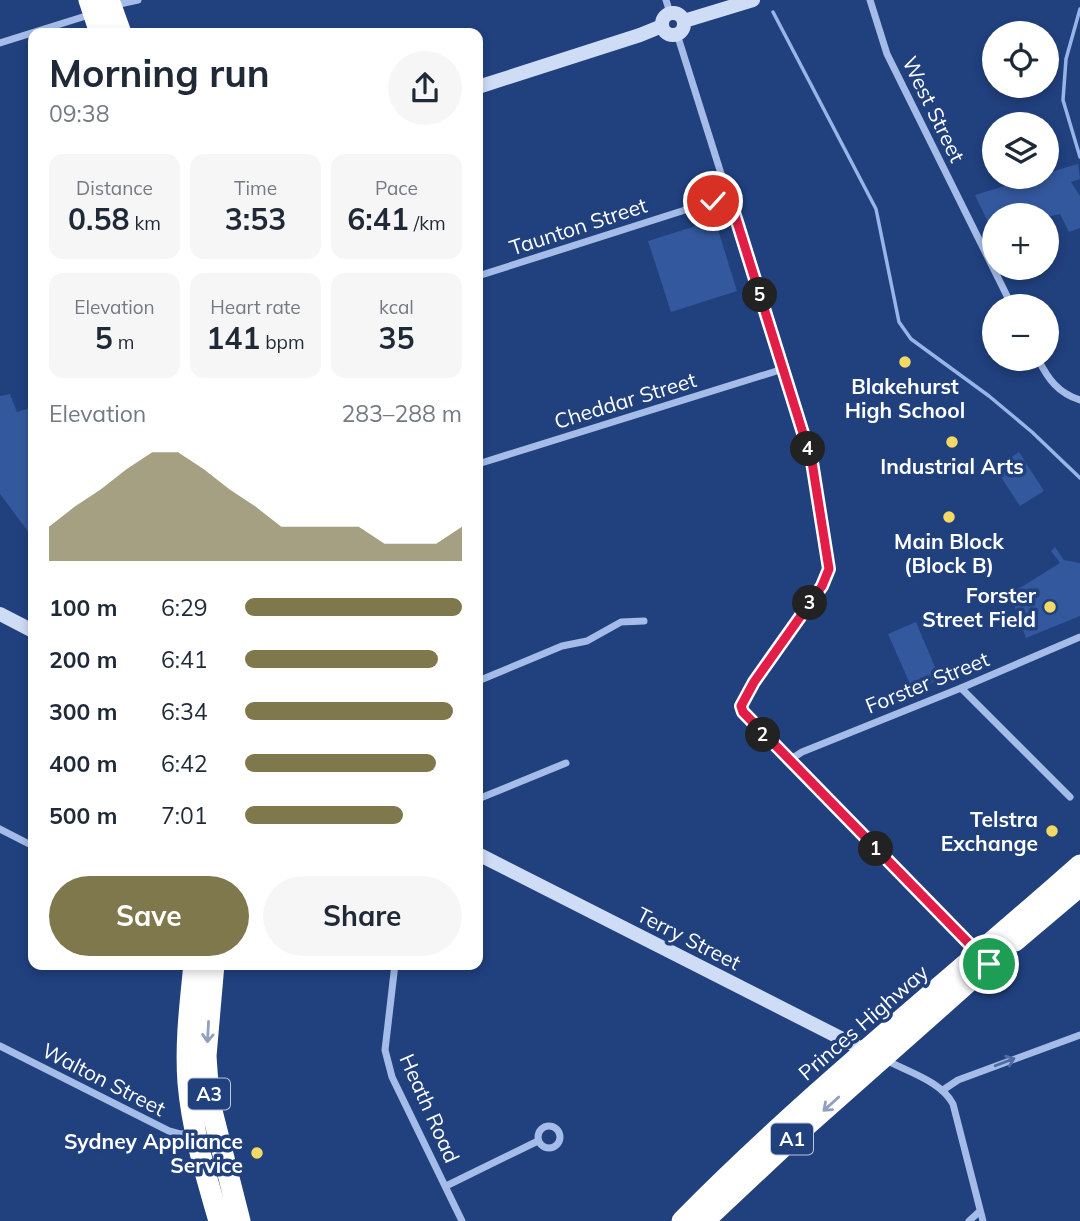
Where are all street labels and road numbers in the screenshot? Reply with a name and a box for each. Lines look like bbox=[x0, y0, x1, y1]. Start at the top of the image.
street label: West Street bbox=[897, 52, 971, 166]
street label: Taunton Street bbox=[506, 192, 650, 260]
street label: Cheddar Street bbox=[551, 366, 699, 434]
street label: Forster Street bbox=[861, 645, 993, 719]
street label: Terry Street bbox=[633, 901, 745, 975]
street label: Princes Highway bbox=[793, 959, 933, 1085]
street label: Walton Street bbox=[38, 1037, 170, 1121]
street label: Heath Road bbox=[394, 1049, 466, 1167]
road number: A3 bbox=[188, 1078, 230, 1110]
road number: A1 bbox=[771, 1124, 813, 1154]

